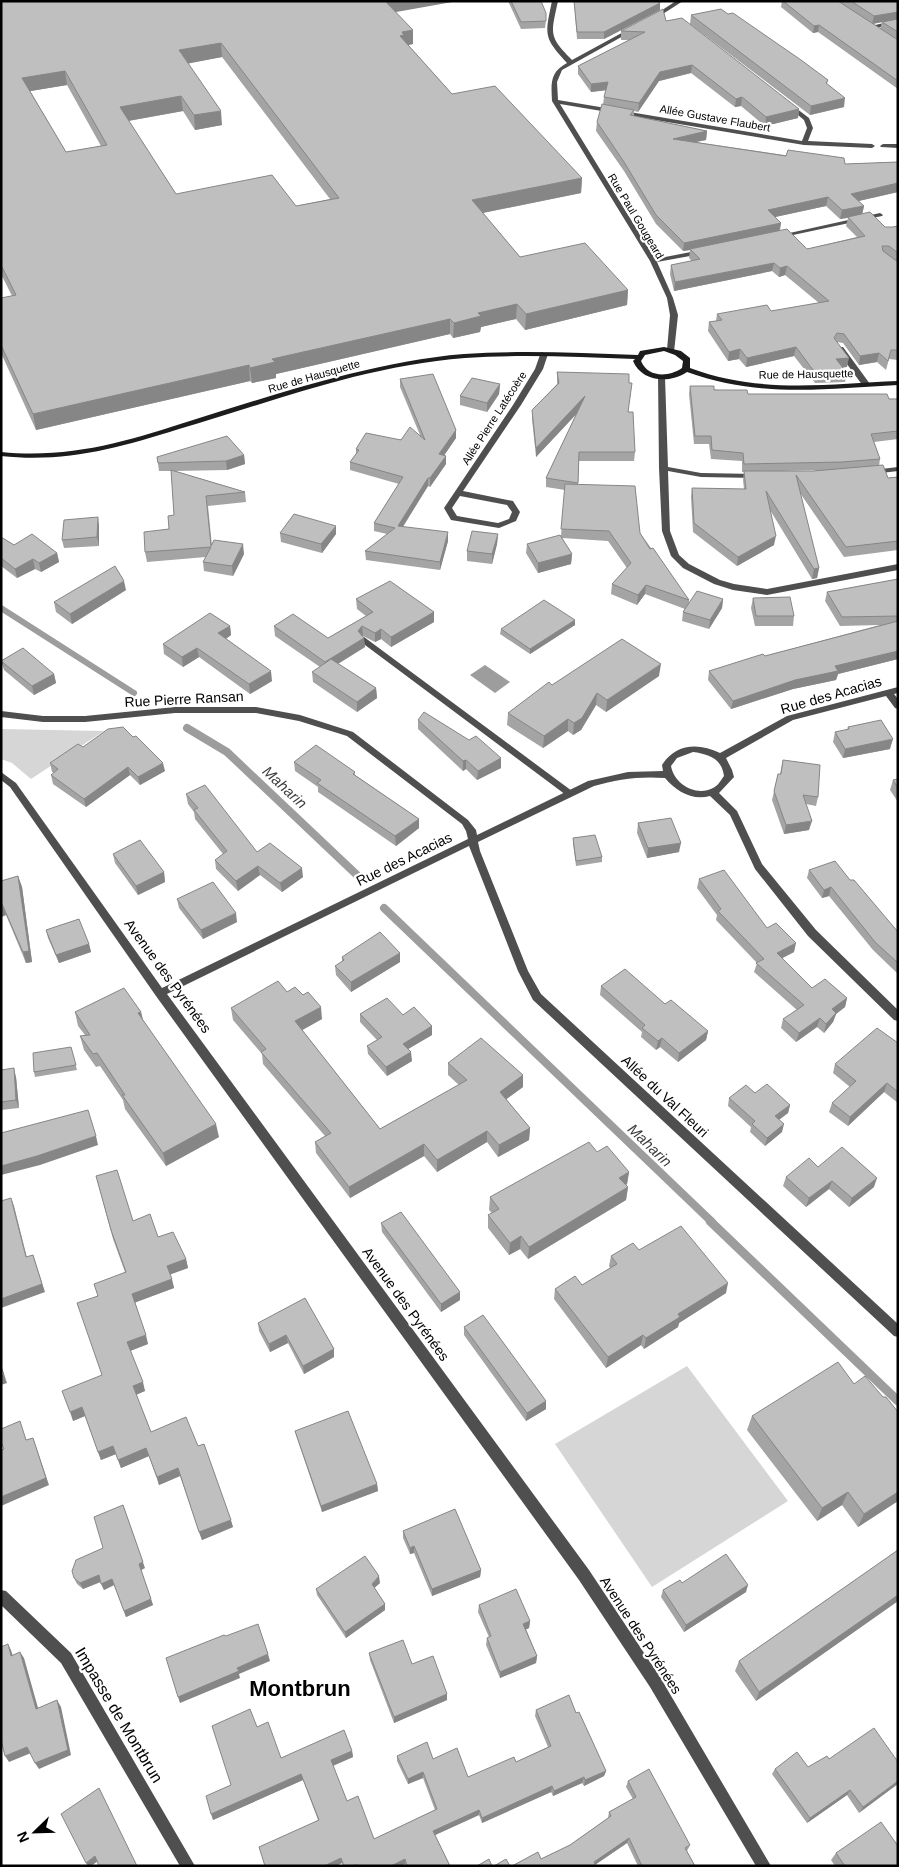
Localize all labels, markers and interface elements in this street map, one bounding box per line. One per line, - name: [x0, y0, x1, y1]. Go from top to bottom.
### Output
- street label: Allée Gustave Flaubert: [659, 102, 771, 134]
- street label: Rue Paul Gougeard: [606, 171, 666, 261]
- street label: Rue de Hausquette: [267, 357, 361, 395]
- street label: Rue de Hausquette: [759, 367, 853, 381]
- street label: Allée Pierre Latécoère: [459, 369, 529, 467]
- street label: Rue des Acacias: [779, 673, 883, 717]
- street label: Rue Pierre Ransan: [124, 688, 244, 710]
- water label: Maharin: [259, 762, 311, 812]
- street label: Rue des Acacias: [354, 829, 454, 889]
- street label: Avenue des Pyrénées: [121, 916, 215, 1036]
- street label: Allée du Val Fleuri: [618, 1052, 712, 1140]
- water label: Maharin: [625, 1120, 675, 1170]
- street label: Avenue des Pyrénées: [359, 1244, 453, 1364]
- street label: Avenue des Pyrénées: [597, 1573, 685, 1697]
- street label: Impasse de Montbrun: [72, 1644, 166, 1786]
- district label: Montbrun: [249, 1676, 351, 1701]
- north arrow: [10, 1807, 60, 1857]
- text: N: [14, 1829, 32, 1845]

